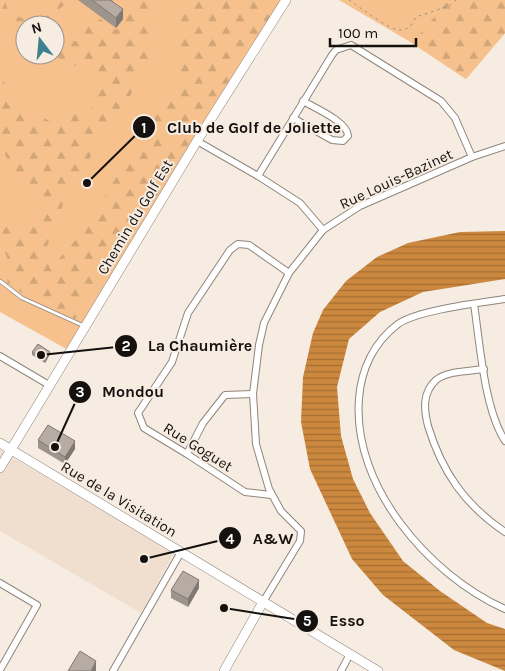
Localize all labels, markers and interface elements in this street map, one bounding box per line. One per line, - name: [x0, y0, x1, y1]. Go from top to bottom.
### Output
- north arrow: [15, 15, 65, 65]
- scale bar: [330, 15, 416, 47]
- text: N: [29, 18, 44, 38]
- text: 100 m: [338, 24, 378, 42]
- callout: Club de Golf de Joliette: [131, 112, 351, 143]
- text: Club de Golf de Joliette: [167, 118, 341, 137]
- text: 1: [141, 119, 147, 137]
- street label: Rue Louis-Bazinet: [336, 145, 456, 213]
- street label: Chemin du Golf Est: [93, 156, 177, 278]
- callout: La Chaumière: [113, 330, 263, 361]
- text: La Chaumière: [148, 336, 252, 355]
- text: 2: [121, 337, 131, 355]
- callout: Mondou: [67, 376, 174, 407]
- text: Mondou: [102, 382, 164, 401]
- text: 3: [75, 383, 85, 401]
- street label: Rue Goguet: [160, 419, 236, 476]
- street label: Rue de la Visitation: [58, 457, 180, 541]
- callout: A&W: [217, 523, 303, 554]
- text: A&W: [253, 529, 293, 548]
- text: 4: [226, 530, 235, 548]
- callout: Esso: [295, 605, 375, 636]
- text: Esso: [329, 611, 365, 630]
- text: 5: [303, 612, 312, 630]

